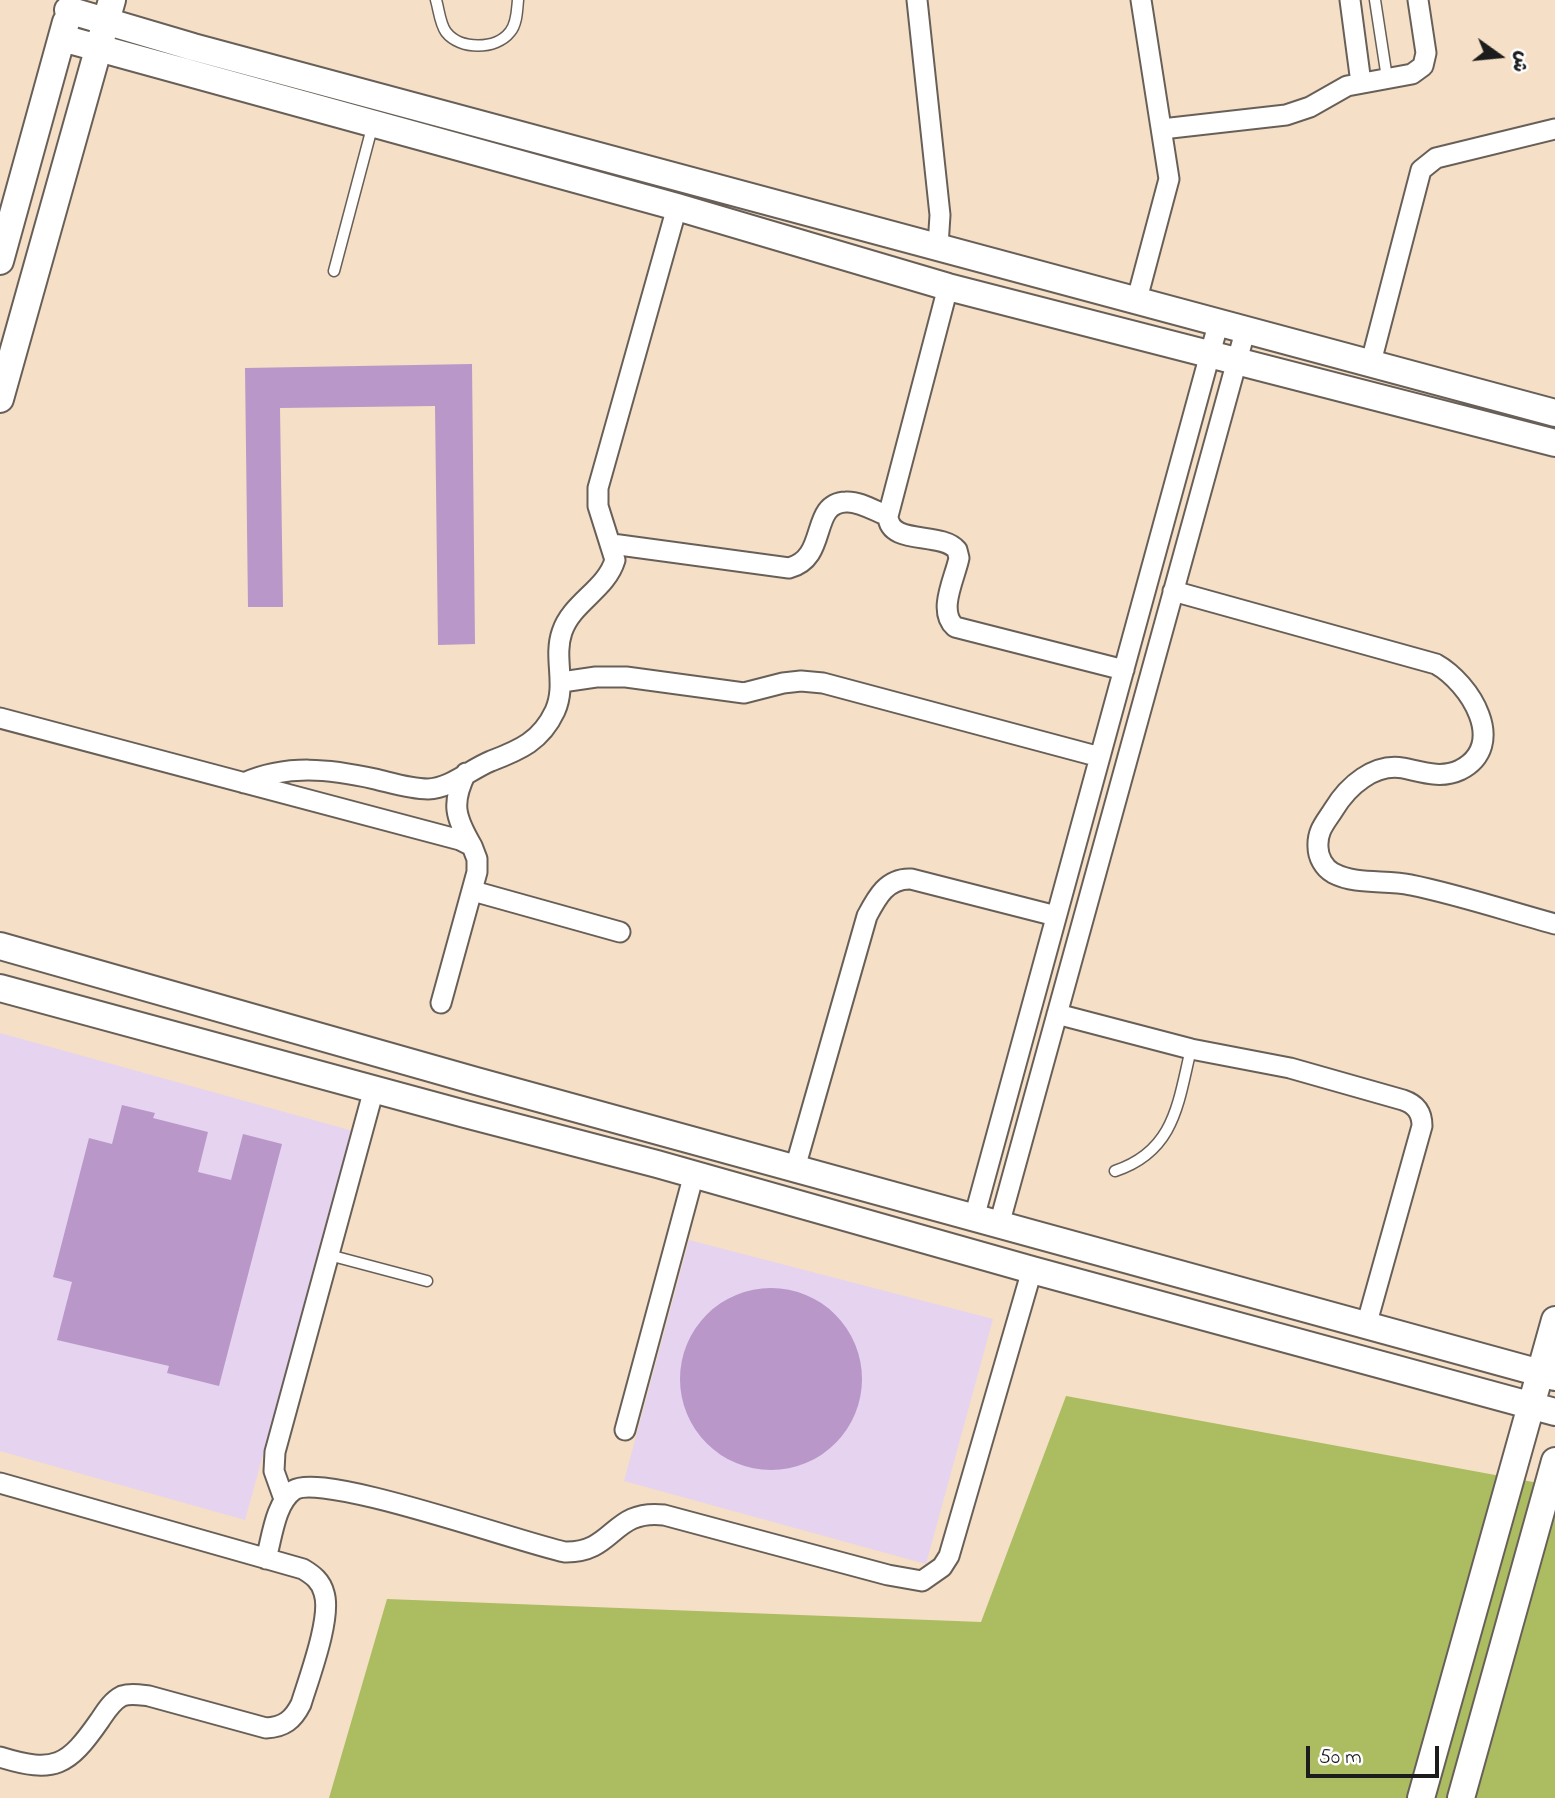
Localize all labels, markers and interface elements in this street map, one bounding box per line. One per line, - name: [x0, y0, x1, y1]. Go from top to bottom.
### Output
- north arrow: [1464, 21, 1534, 91]
- text: ش: [1504, 48, 1536, 75]
- scale bar: [1310, 1731, 1443, 1775]
- text: 50 m: [1319, 1743, 1362, 1773]

